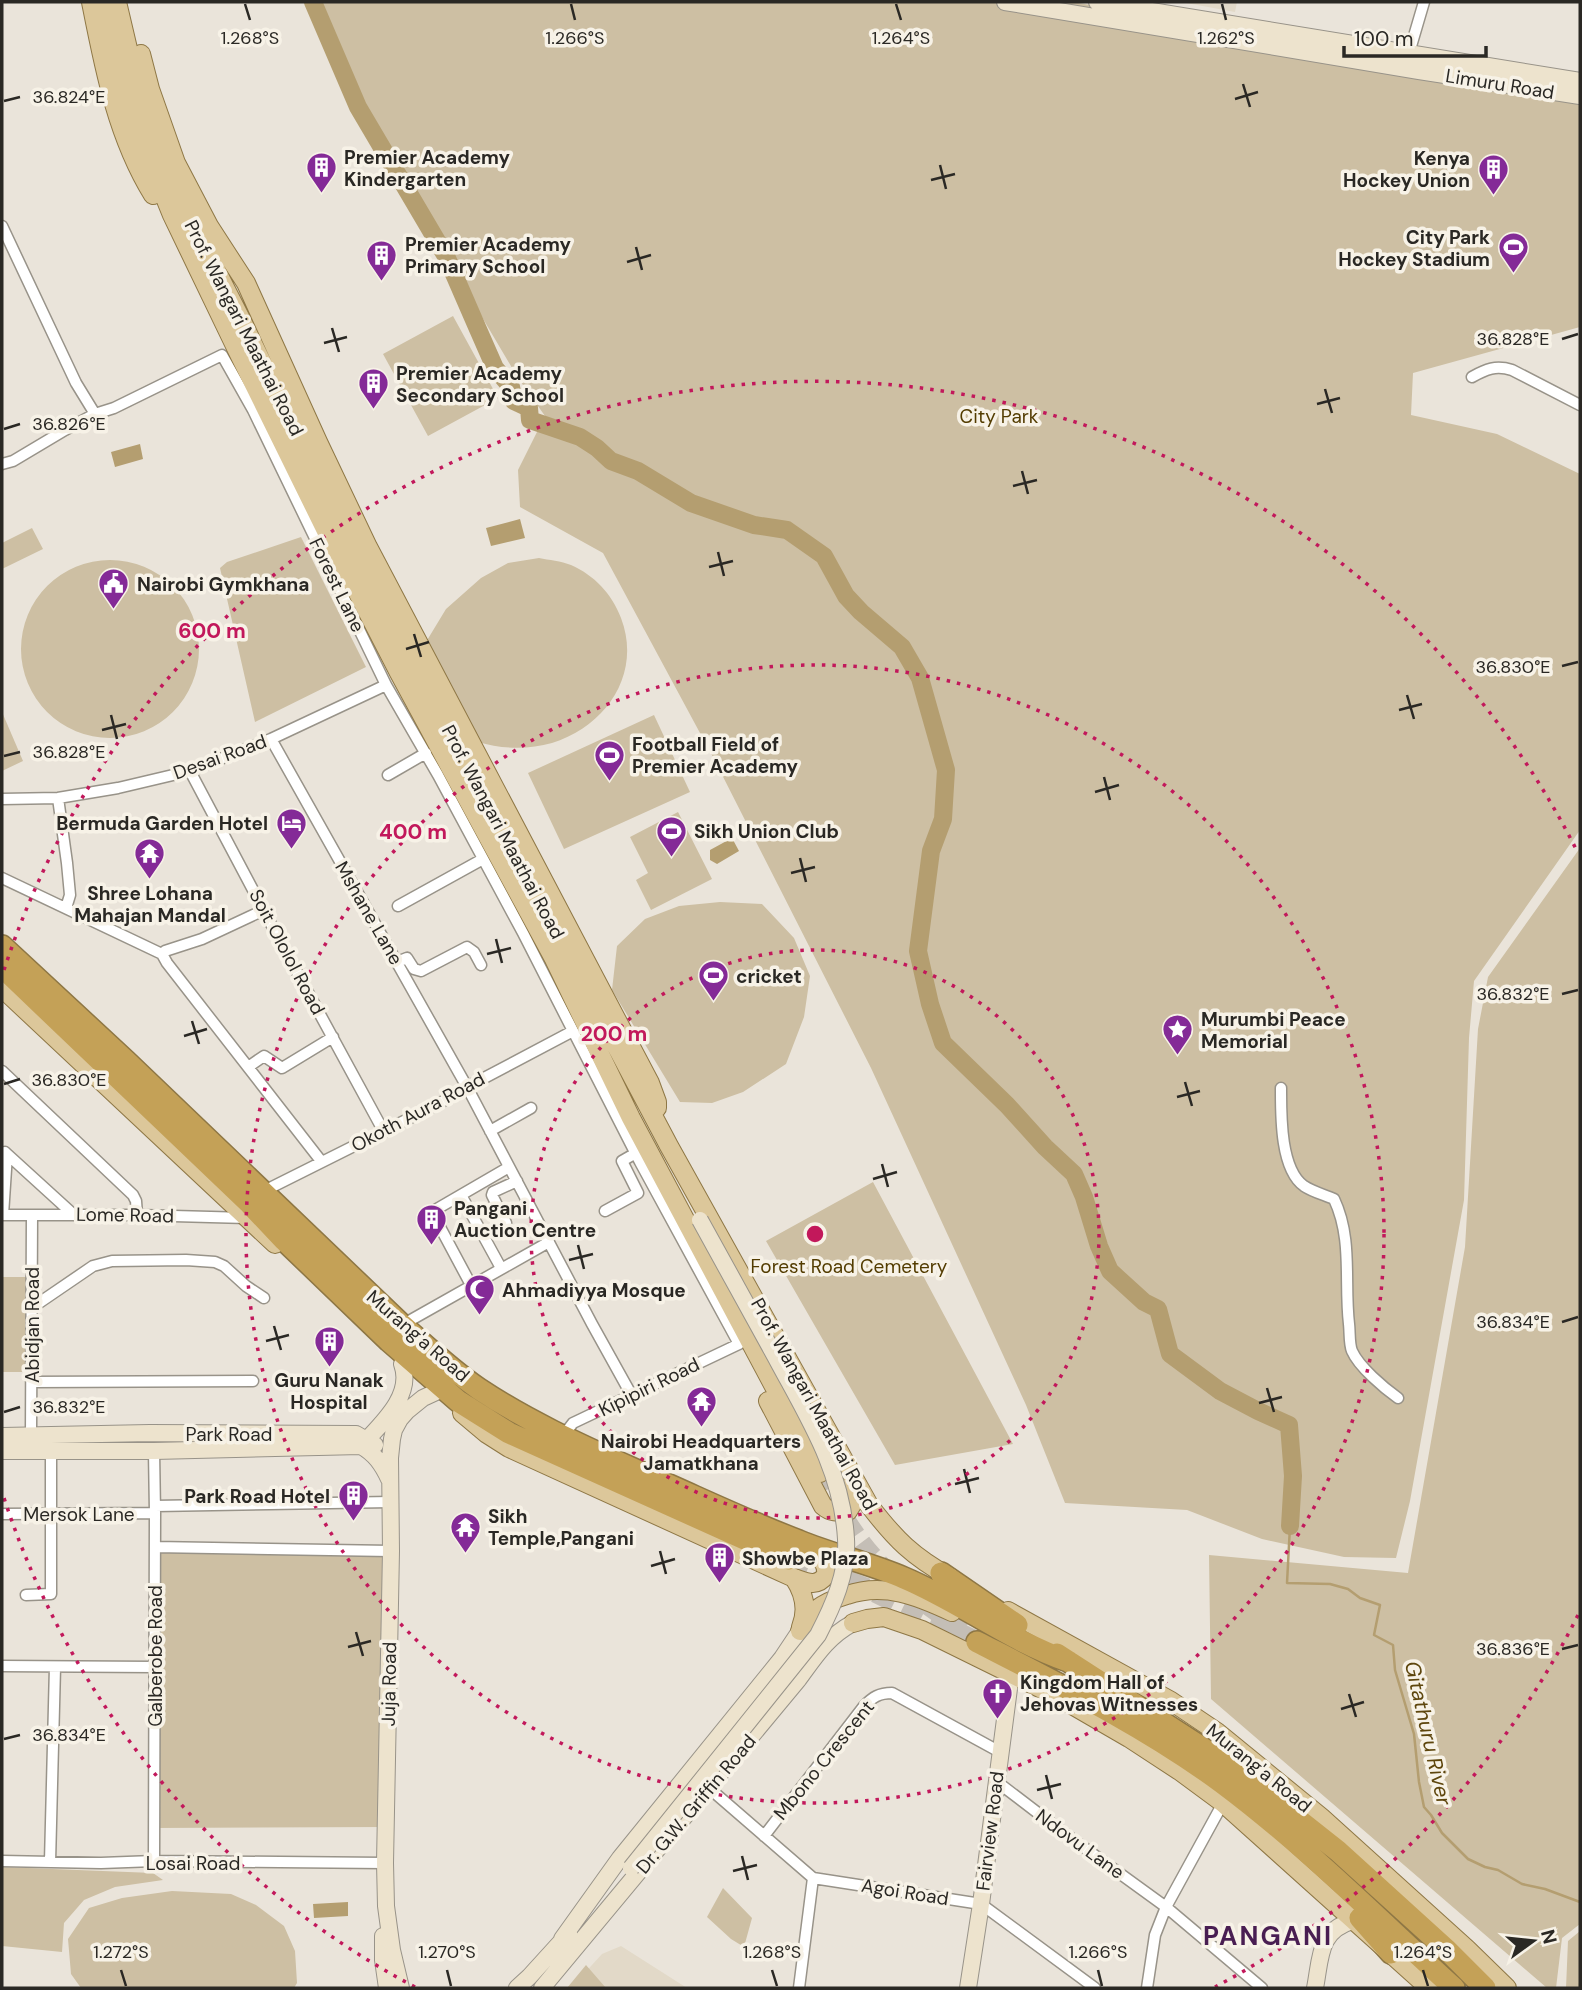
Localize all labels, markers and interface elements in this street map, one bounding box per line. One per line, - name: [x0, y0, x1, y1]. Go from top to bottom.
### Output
- scale bar: [1344, 14, 1486, 58]
- text: 100 m: [1354, 25, 1414, 53]
- text: 1.268°S: [221, 26, 279, 50]
- text: 1.266°S: [546, 26, 604, 50]
- text: 1.264°S: [872, 26, 930, 50]
- text: 1.262°S: [1197, 26, 1255, 50]
- street label: Limuru Road: [1444, 63, 1556, 105]
- text: 36.824°E: [33, 85, 105, 109]
- place label: Premier Academy Kindergarten: [344, 145, 511, 192]
- place label: Kenya Hockey Union: [1343, 146, 1470, 193]
- building icon: Premier Academy Kindergarten: [304, 151, 338, 195]
- building icon: Kenya Hockey Union: [1476, 152, 1510, 196]
- street label: Prof. Wangari Maathai Road: [179, 216, 309, 440]
- place label: City Park Hockey Stadium: [1338, 225, 1490, 272]
- sports icon: City Park Hockey Stadium: [1496, 231, 1530, 275]
- place label: Premier Academy Primary School: [405, 232, 572, 279]
- building icon: Premier Academy Primary School: [365, 238, 399, 282]
- text: 36.828°E: [1477, 327, 1549, 351]
- place label: Premier Academy Secondary School: [396, 361, 564, 408]
- building icon: Premier Academy Secondary School: [356, 367, 390, 411]
- park label: City Park: [960, 404, 1039, 429]
- text: 36.826°E: [32, 412, 106, 436]
- street label: Forest Lane: [303, 534, 371, 636]
- public building icon: Nairobi Gymkhana: [97, 567, 131, 611]
- place label: Nairobi Gymkhana: [137, 572, 309, 597]
- text: 600 m: [178, 617, 246, 645]
- text: 36.830°E: [1475, 655, 1551, 679]
- street label: Prof. Wangari Maathai Road: [436, 721, 570, 943]
- street label: Desai Road: [170, 729, 270, 785]
- place label: Football Field of Premier Academy: [632, 732, 799, 779]
- sports icon: Football Field of Premier Academy: [592, 738, 626, 782]
- text: 36.828°E: [33, 740, 105, 764]
- hotel icon: Bermuda Garden Hotel: [274, 806, 308, 850]
- place label: Bermuda Garden Hotel: [56, 811, 268, 836]
- sports icon: Sikh Union Club: [654, 814, 688, 858]
- text: 400 m: [379, 818, 447, 846]
- place label: Sikh Union Club: [694, 819, 839, 844]
- temple icon: Shree Lohana Mahajan Mandal: [133, 837, 167, 881]
- street label: Mshane Lane: [329, 857, 409, 969]
- place label: Shree Lohana Mahajan Mandal: [74, 881, 226, 928]
- street label: Soit Ololol Road: [243, 885, 331, 1019]
- sports icon: cricket: [696, 959, 730, 1003]
- place label: cricket: [736, 964, 802, 989]
- text: 36.832°E: [1476, 982, 1550, 1006]
- place label: Murumbi Peace Memorial: [1201, 1007, 1346, 1054]
- place icon: Murumbi Peace Memorial: [1161, 1013, 1195, 1057]
- text: 200 m: [581, 1020, 647, 1048]
- street label: Okoth Aura Road: [347, 1066, 489, 1158]
- text: 36.830°E: [31, 1068, 107, 1092]
- place label: Pangani Auction Centre: [454, 1196, 596, 1243]
- street label: Lome Road: [76, 1202, 174, 1228]
- building icon: Pangani Auction Centre: [414, 1202, 448, 1246]
- centre of rings: [803, 1222, 827, 1246]
- park label: Forest Road Cemetery: [751, 1254, 948, 1279]
- street label: Abidjan Road: [20, 1267, 45, 1383]
- mosque icon: Ahmadiyya Mosque: [462, 1273, 496, 1317]
- place label: Ahmadiyya Mosque: [502, 1278, 686, 1303]
- street label: Murang'a Road: [361, 1284, 475, 1388]
- street label: Prof. Wangari Maathai Road: [745, 1293, 883, 1515]
- text: 36.834°E: [1476, 1310, 1550, 1334]
- building icon: Guru Nanak Hospital: [312, 1324, 346, 1368]
- street label: Kipipiri Road: [594, 1352, 704, 1422]
- place label: Guru Nanak Hospital: [274, 1368, 384, 1415]
- temple icon: Nairobi Headquarters Jamatkhana: [684, 1385, 718, 1429]
- text: 36.832°E: [32, 1395, 106, 1419]
- street label: Park Road: [186, 1422, 272, 1447]
- place label: Nairobi Headquarters Jamatkhana: [601, 1429, 801, 1476]
- building icon: Park Road Hotel: [336, 1479, 370, 1523]
- place label: Park Road Hotel: [184, 1484, 330, 1509]
- street label: Mersok Lane: [23, 1502, 135, 1527]
- place label: Sikh Temple,Pangani: [488, 1504, 634, 1551]
- temple icon: Sikh Temple,Pangani: [448, 1510, 482, 1554]
- building icon: Showbe Plaza: [702, 1541, 736, 1585]
- place label: Showbe Plaza: [742, 1546, 869, 1571]
- street label: Galberobe Road: [143, 1585, 168, 1727]
- text: 36.836°E: [1476, 1637, 1550, 1661]
- street label: Juja Road: [376, 1641, 402, 1727]
- water label: Gitathuru River: [1398, 1658, 1458, 1809]
- place label: Kingdom Hall of Jehovas Witnesses: [1020, 1670, 1198, 1717]
- church icon: Kingdom Hall of Jehovas Witnesses: [980, 1676, 1014, 1720]
- street label: Mbono Crescent: [768, 1695, 880, 1825]
- street label: Murang'a Road: [1201, 1718, 1317, 1818]
- text: 36.834°E: [32, 1723, 106, 1747]
- street label: Dr. G.W. Griffin Road: [630, 1729, 762, 1879]
- street label: Fairview Road: [970, 1770, 1010, 1892]
- street label: Ndovu Lane: [1031, 1803, 1129, 1885]
- street label: Losai Road: [146, 1851, 240, 1876]
- street label: Agoi Road: [860, 1873, 950, 1911]
- north arrow: [1498, 1906, 1568, 1976]
- district label: PANGANI: [1203, 1919, 1333, 1953]
- text: N: [1535, 1927, 1563, 1947]
- text: 1.272°S: [93, 1940, 149, 1964]
- text: 1.270°S: [418, 1940, 476, 1964]
- text: 1.268°S: [743, 1940, 801, 1964]
- text: 1.266°S: [1069, 1940, 1127, 1964]
- text: 1.264°S: [1394, 1940, 1452, 1964]

